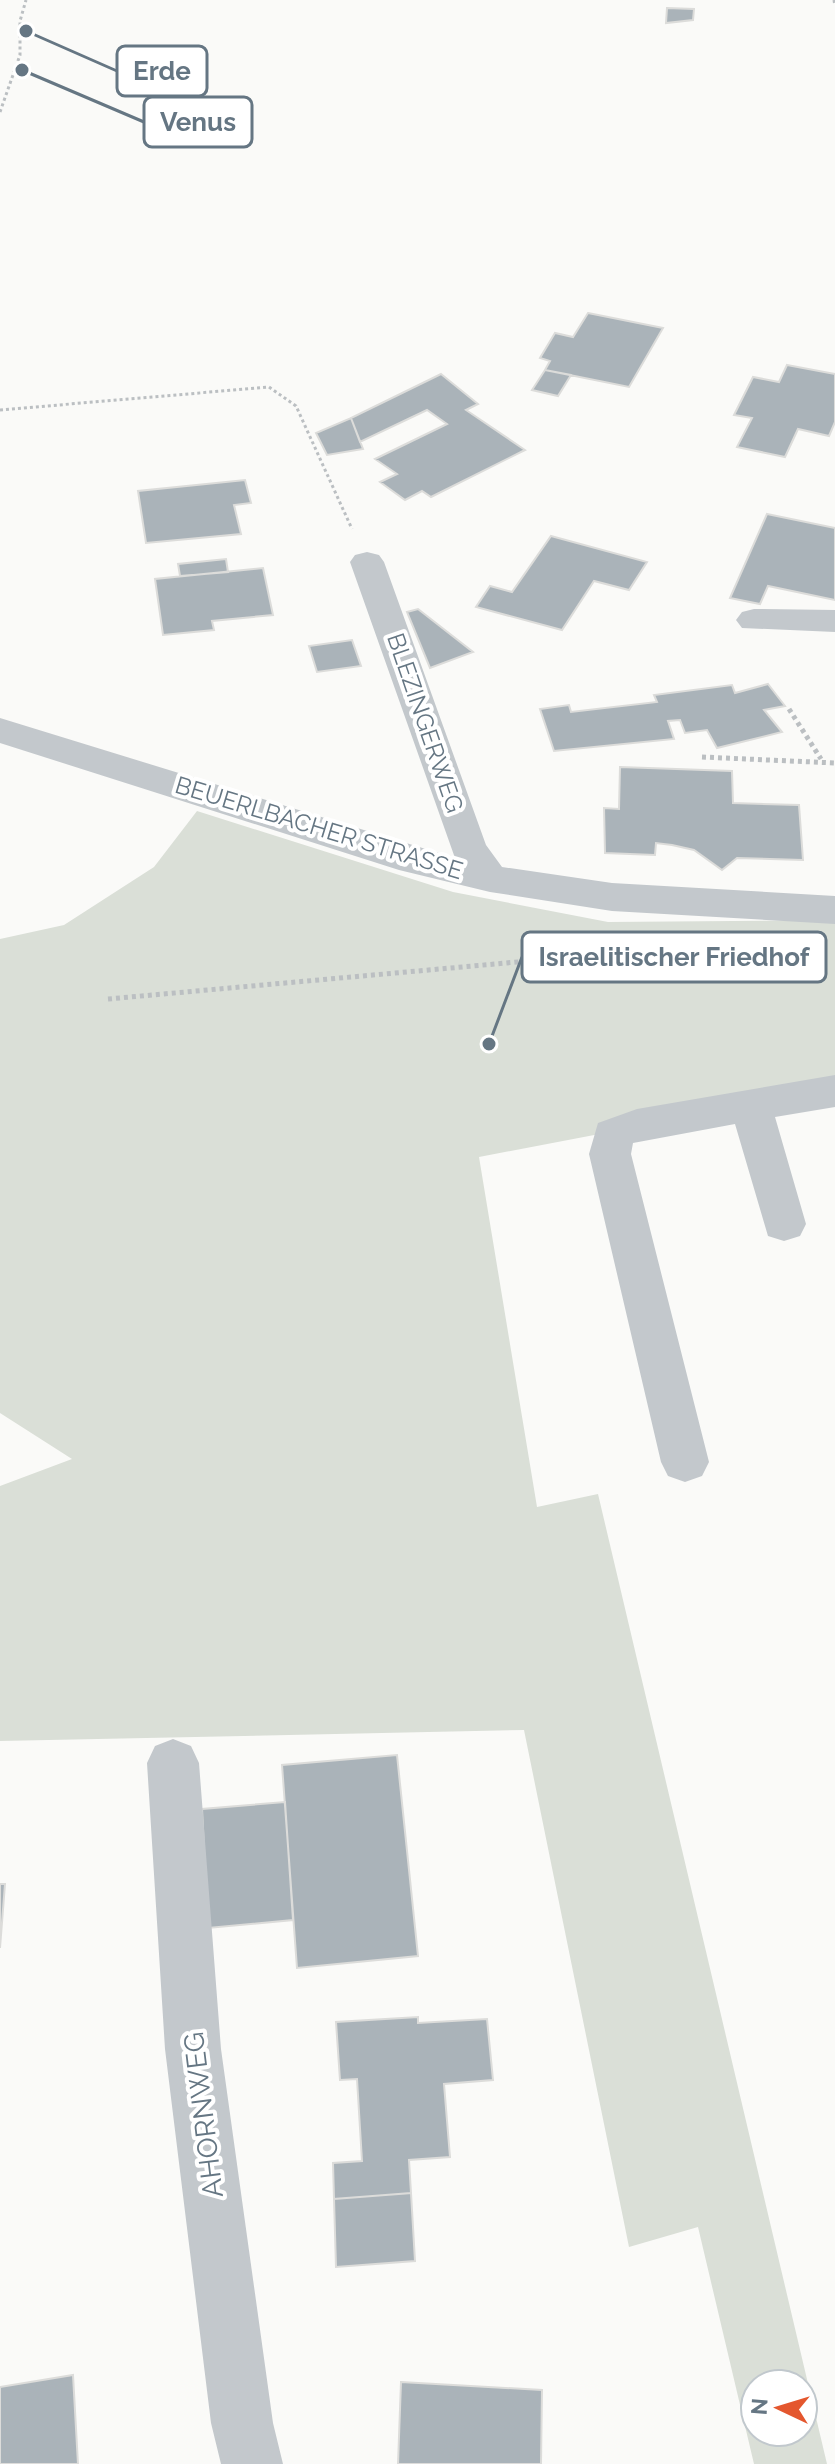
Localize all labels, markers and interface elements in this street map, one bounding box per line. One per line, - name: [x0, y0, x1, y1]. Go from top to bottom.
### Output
- callout: Erde: [117, 46, 207, 96]
- text: Erde: [133, 56, 191, 86]
- callout: Venus: [144, 97, 252, 147]
- text: Venus: [160, 107, 236, 137]
- street label: BLEZINGERWEG: [381, 629, 470, 816]
- street label: BEUERLBACHER STRASSE: [172, 770, 467, 885]
- callout: Israelitischer Friedhof: [522, 932, 826, 982]
- text: Israelitischer Friedhof: [539, 942, 811, 972]
- street label: AHORNWEG: [177, 2030, 230, 2200]
- north arrow: [739, 2368, 819, 2448]
- text: N: [745, 2397, 773, 2416]

